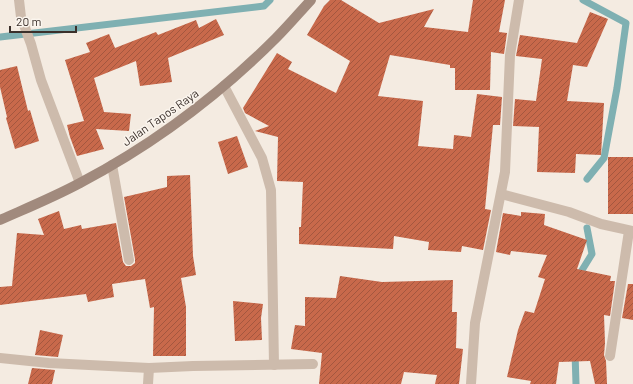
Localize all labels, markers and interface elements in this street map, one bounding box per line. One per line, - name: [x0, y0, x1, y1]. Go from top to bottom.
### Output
- scale bar: [10, 8, 76, 34]
- text: 20 m: [16, 14, 42, 28]
- street label: Jalan Tapos Raya: [119, 86, 201, 148]

